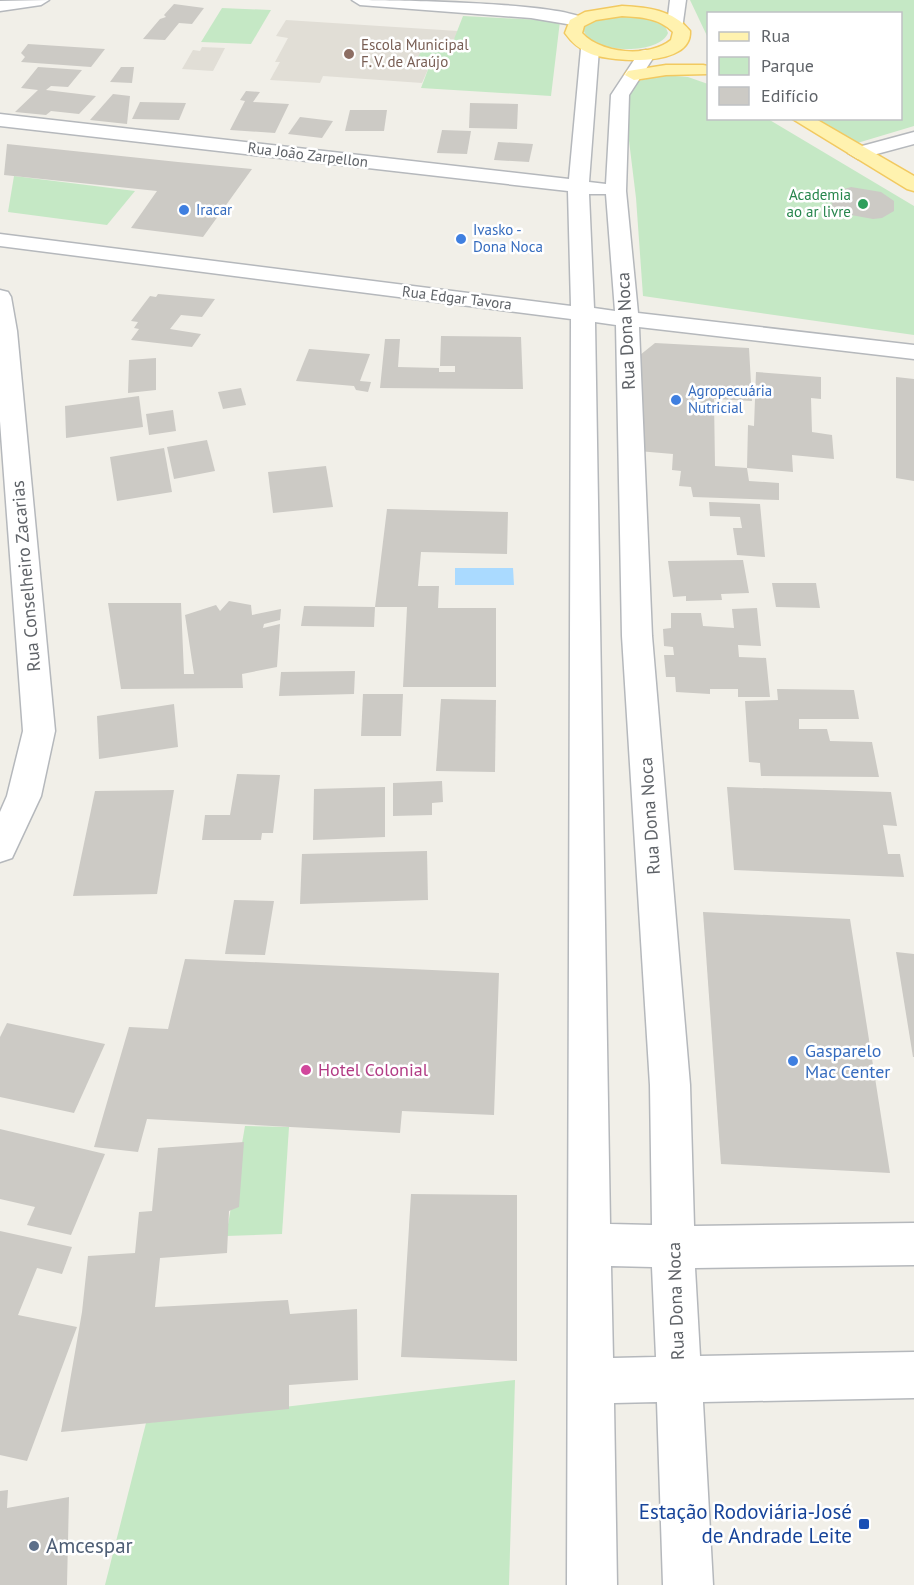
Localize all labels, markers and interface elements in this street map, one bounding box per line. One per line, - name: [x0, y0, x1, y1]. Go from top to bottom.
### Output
- legend: [707, 12, 902, 120]
- text: Rua: [761, 24, 790, 47]
- place label: Escola Municipal F. V. de Araújo: [361, 35, 469, 71]
- marker: Escola Municipal F. V. de Araújo: [342, 47, 356, 61]
- text: Parque: [761, 54, 814, 77]
- text: Edifício: [761, 84, 818, 107]
- street label: Rua João Zarpellon: [247, 138, 369, 171]
- place label: Academia ao ar livre: [787, 185, 851, 221]
- marker: Academia ao ar livre: [856, 197, 870, 211]
- place label: Iracar: [196, 200, 232, 219]
- marker: Iracar: [177, 203, 191, 217]
- place label: Ivasko - Dona Noca: [473, 220, 543, 256]
- marker: Ivasko - Dona Noca: [454, 232, 468, 246]
- street label: Rua Dona Noca: [611, 272, 640, 390]
- street label: Rua Edgar Tavora: [401, 281, 513, 314]
- place label: Agropecuária Nutricial: [688, 381, 772, 417]
- marker: Agropecuária Nutricial: [669, 393, 683, 407]
- street label: Rua Conselheiro Zacarias: [6, 479, 45, 673]
- street label: Rua Dona Noca: [634, 756, 665, 876]
- place label: Gasparelo Mac Center: [805, 1039, 890, 1083]
- marker: Gasparelo Mac Center: [786, 1054, 800, 1068]
- place label: Hotel Colonial: [318, 1058, 429, 1081]
- marker: Hotel Colonial: [299, 1063, 313, 1077]
- street label: Rua Dona Noca: [662, 1242, 689, 1360]
- place label: Estação Rodoviária-José de Andrade Leite: [639, 1498, 852, 1549]
- marker: Estação Rodoviária-José de Andrade Leite: [857, 1517, 871, 1531]
- place label: Amcespar: [46, 1532, 133, 1559]
- marker: Amcespar: [27, 1539, 41, 1553]

